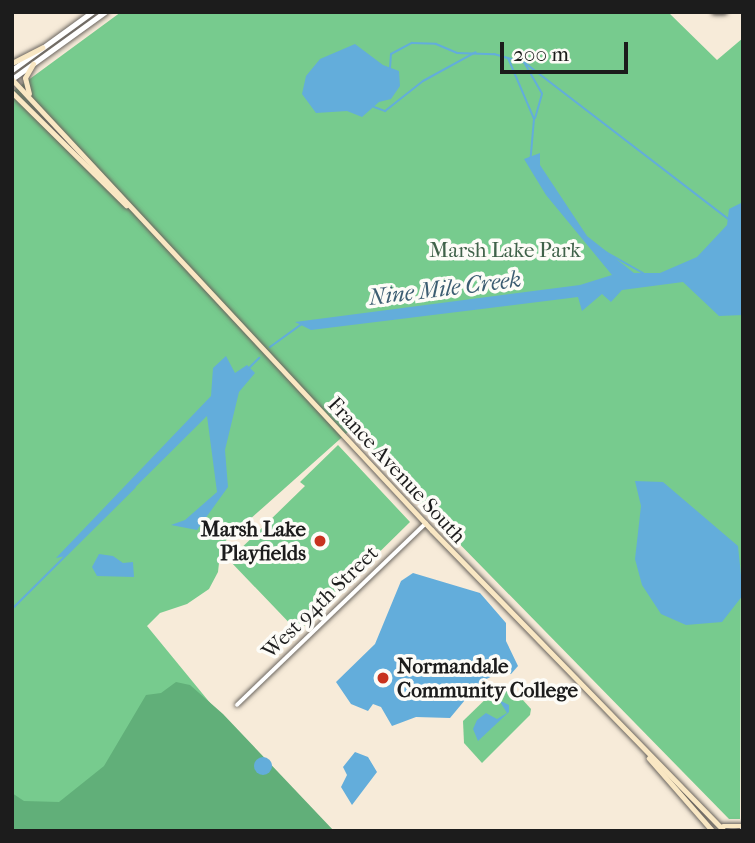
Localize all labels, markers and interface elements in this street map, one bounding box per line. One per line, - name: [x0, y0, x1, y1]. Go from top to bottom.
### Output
- scale bar: [503, 28, 631, 72]
- text: 200 m: [513, 42, 569, 66]
- park label: Marsh Lake Park: [429, 237, 581, 263]
- water label: Nine Mile Creek: [367, 266, 523, 312]
- street label: France Avenue South: [323, 392, 471, 548]
- place label: Marsh Lake Playfields: [201, 516, 306, 566]
- marker: Marsh Lake Playfields: [312, 533, 328, 549]
- street label: West 94th Street: [257, 540, 383, 664]
- place label: Normandale Community College: [397, 653, 578, 703]
- marker: Normandale Community College: [375, 670, 391, 686]

